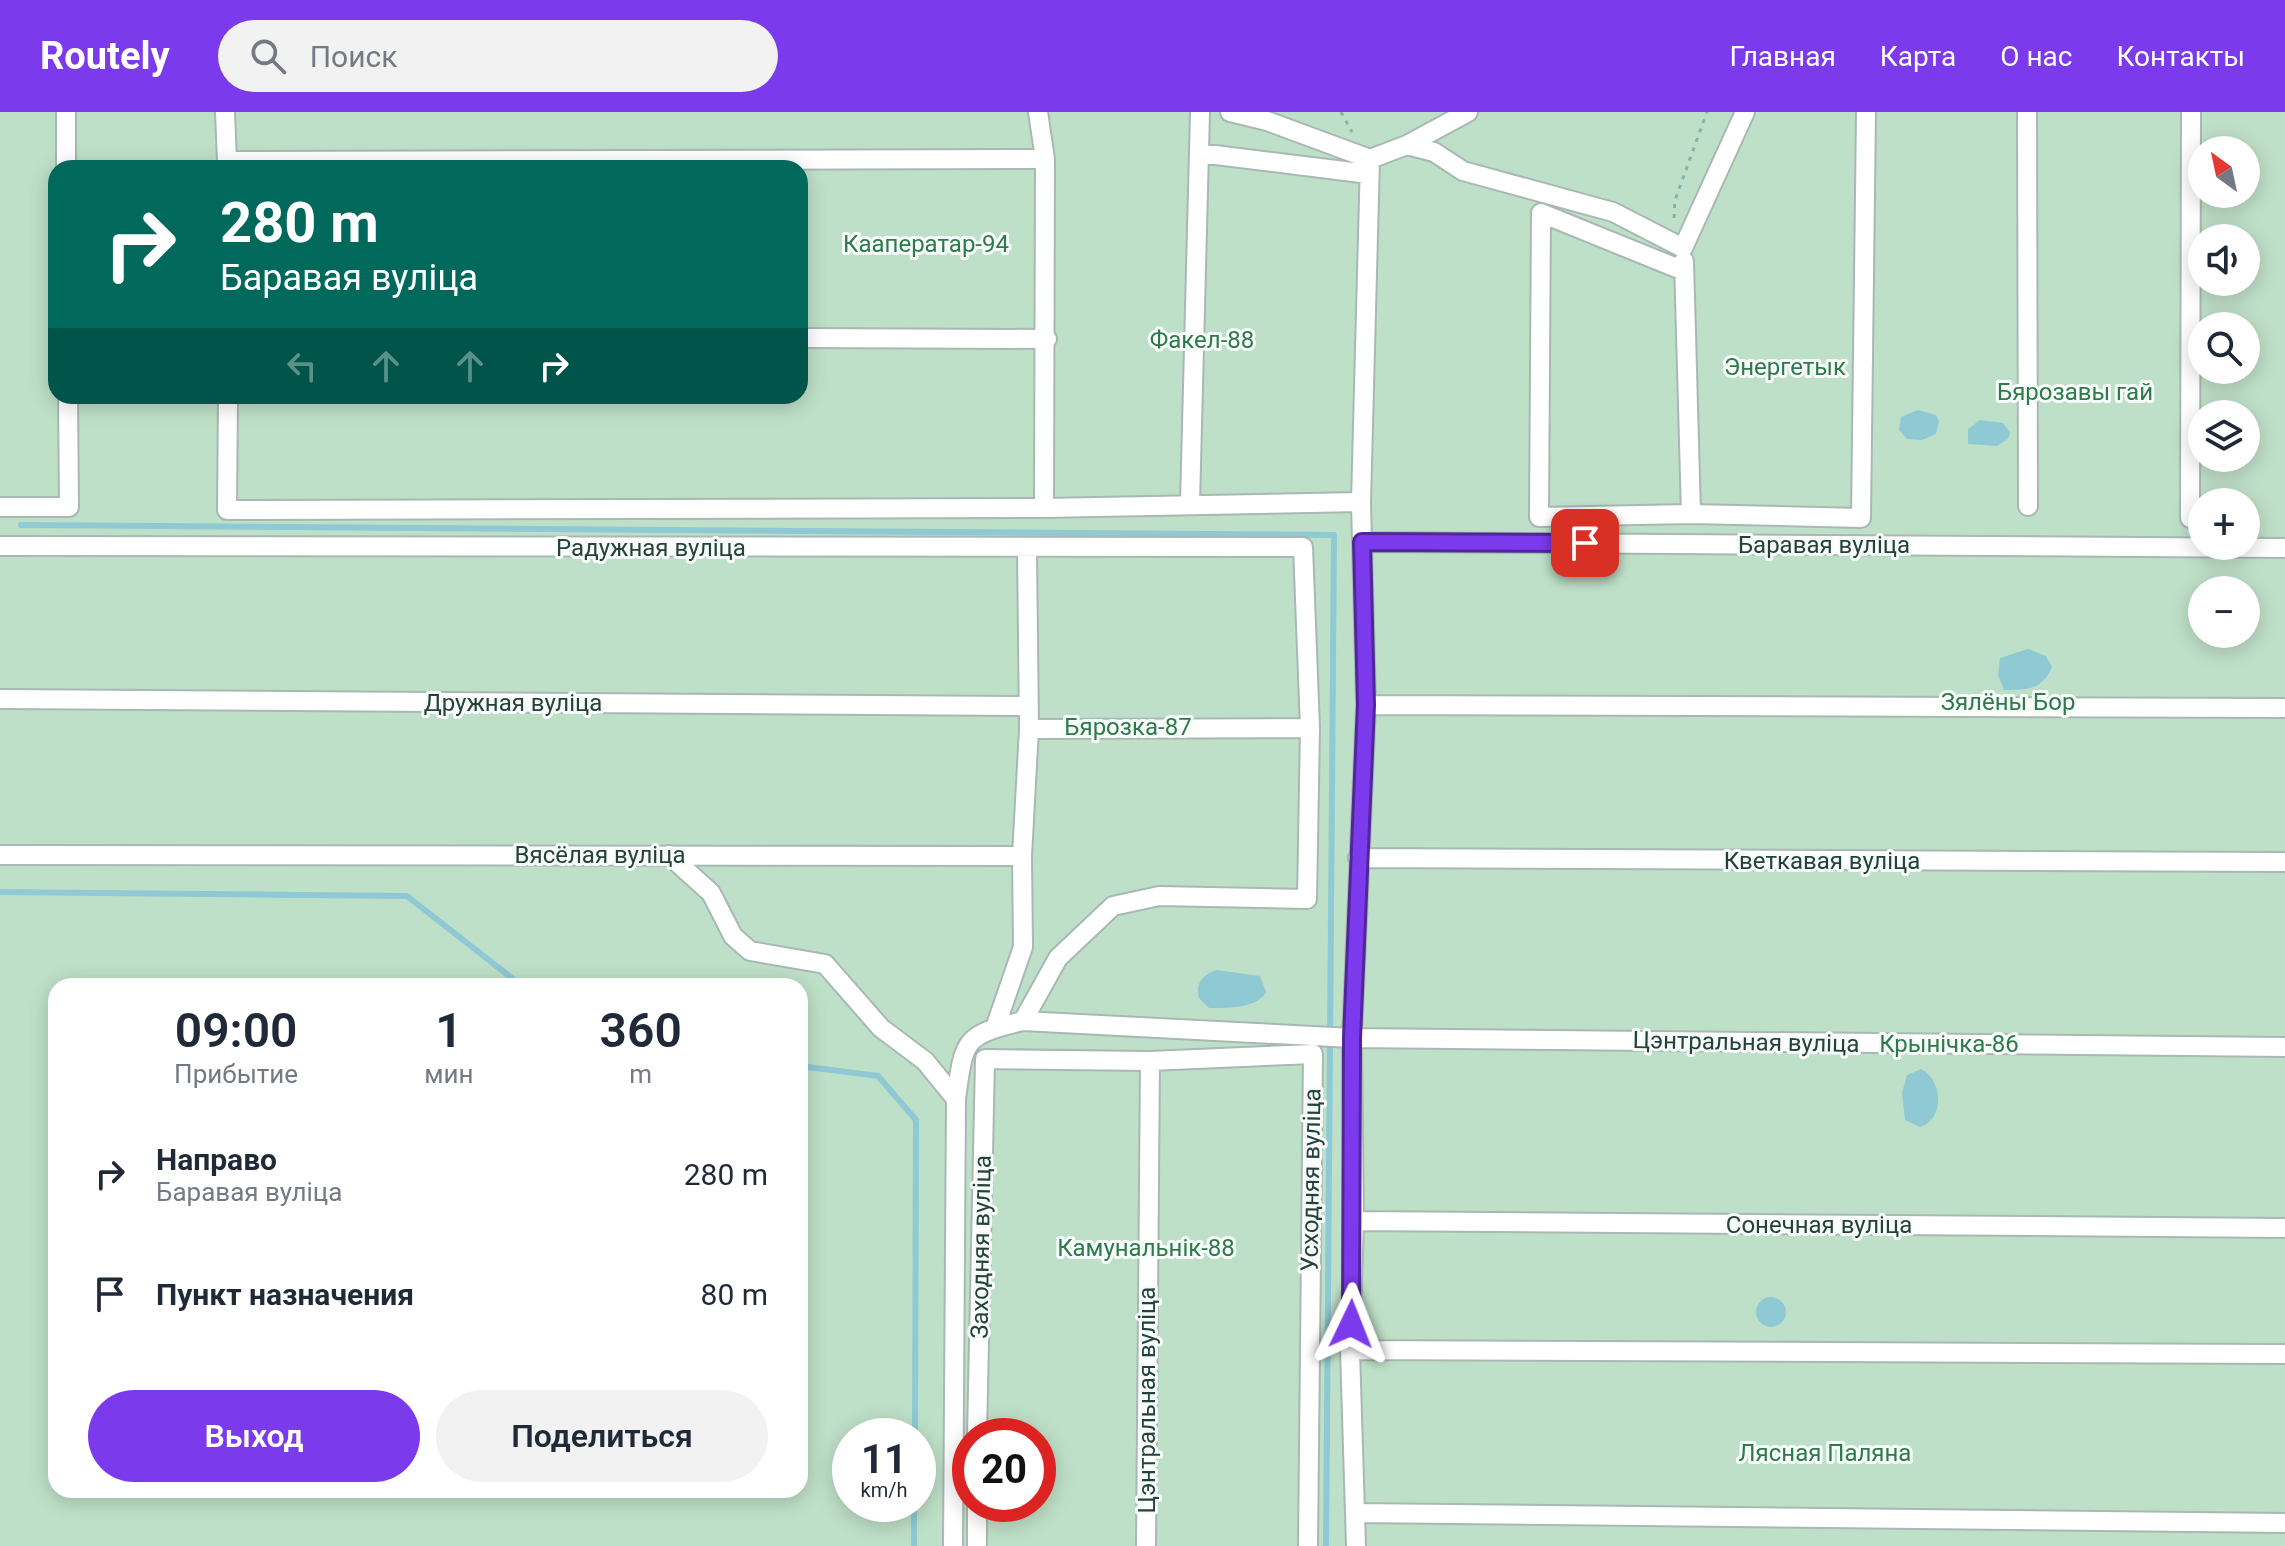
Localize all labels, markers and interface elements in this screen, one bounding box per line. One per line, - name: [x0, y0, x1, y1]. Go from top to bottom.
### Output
- search box: [218, 20, 778, 92]
- text: Routely: [40, 34, 170, 78]
- icon: search: [246, 34, 290, 78]
- text: Поиск: [310, 39, 397, 74]
- text: Главная: [1729, 40, 1836, 73]
- text: Карта: [1880, 40, 1956, 73]
- text: О нас: [2000, 40, 2072, 73]
- text: Контакты: [2116, 40, 2245, 73]
- north arrow: [2188, 136, 2260, 208]
- map controls: [2188, 136, 2260, 648]
- text: 280 m: [220, 190, 379, 256]
- icon: right: [88, 192, 192, 296]
- button: sound: [2188, 224, 2260, 296]
- park label: Кааператар-94: [843, 230, 1009, 258]
- text: Баравая вуліца: [220, 257, 478, 299]
- button: search: [2188, 312, 2260, 384]
- park label: Факел-88: [1150, 326, 1254, 354]
- icon: left: [280, 344, 324, 388]
- icon: ahead: [364, 344, 408, 388]
- icon: ahead: [448, 344, 492, 388]
- icon: right: [532, 344, 576, 388]
- park label: Энергетык: [1724, 353, 1846, 381]
- park label: Бярозавы гай: [1997, 378, 2153, 406]
- button: layers: [2188, 400, 2260, 472]
- button: +: [2188, 488, 2260, 560]
- pin: [1551, 509, 1619, 577]
- icon: arrive: [1563, 521, 1607, 565]
- street label: Баравая вуліца: [1738, 531, 1910, 559]
- street label: Радужная вуліца: [556, 534, 746, 562]
- button: −: [2188, 576, 2260, 648]
- park label: Зялёны Бор: [1941, 688, 2075, 716]
- street label: Дружная вуліца: [424, 689, 602, 717]
- park label: Бярозка-87: [1064, 713, 1192, 741]
- street label: Вясёлая вуліца: [515, 841, 685, 869]
- street label: Кветкавая вуліца: [1724, 847, 1920, 875]
- text: 09:00: [175, 1002, 297, 1059]
- text: 1: [435, 1002, 463, 1059]
- text: 360: [600, 1002, 682, 1059]
- street label: Цэнтральная вуліца: [1632, 1026, 1860, 1058]
- park label: Крынічка-86: [1879, 1030, 2019, 1058]
- text: Прибытие: [174, 1059, 298, 1089]
- text: мин: [424, 1059, 474, 1089]
- text: m: [629, 1059, 652, 1089]
- street label: Усходняя вуліца: [1295, 1088, 1327, 1272]
- text: Направо: [156, 1142, 277, 1177]
- icon: right: [88, 1152, 132, 1196]
- street label: Заходняя вуліца: [965, 1155, 997, 1339]
- text: 280 m: [684, 1157, 768, 1192]
- text: Баравая вуліца: [156, 1177, 342, 1207]
- street label: Сонечная вуліца: [1726, 1211, 1912, 1239]
- park label: Камунальнік-88: [1057, 1234, 1235, 1262]
- icon: arrive: [88, 1272, 132, 1316]
- text: Пункт назначения: [156, 1277, 414, 1312]
- text: 80 m: [701, 1277, 768, 1312]
- position arrow: [1309, 1282, 1393, 1366]
- street label: Цэнтральная вуліца: [1133, 1287, 1161, 1513]
- button: Выход: [88, 1390, 420, 1482]
- button: Поделиться: [436, 1390, 768, 1482]
- speed limit sign: 20: [952, 1418, 1056, 1522]
- text: 11: [861, 1436, 907, 1483]
- park label: Лясная Паляна: [1739, 1439, 1911, 1467]
- text: km/h: [861, 1478, 907, 1502]

